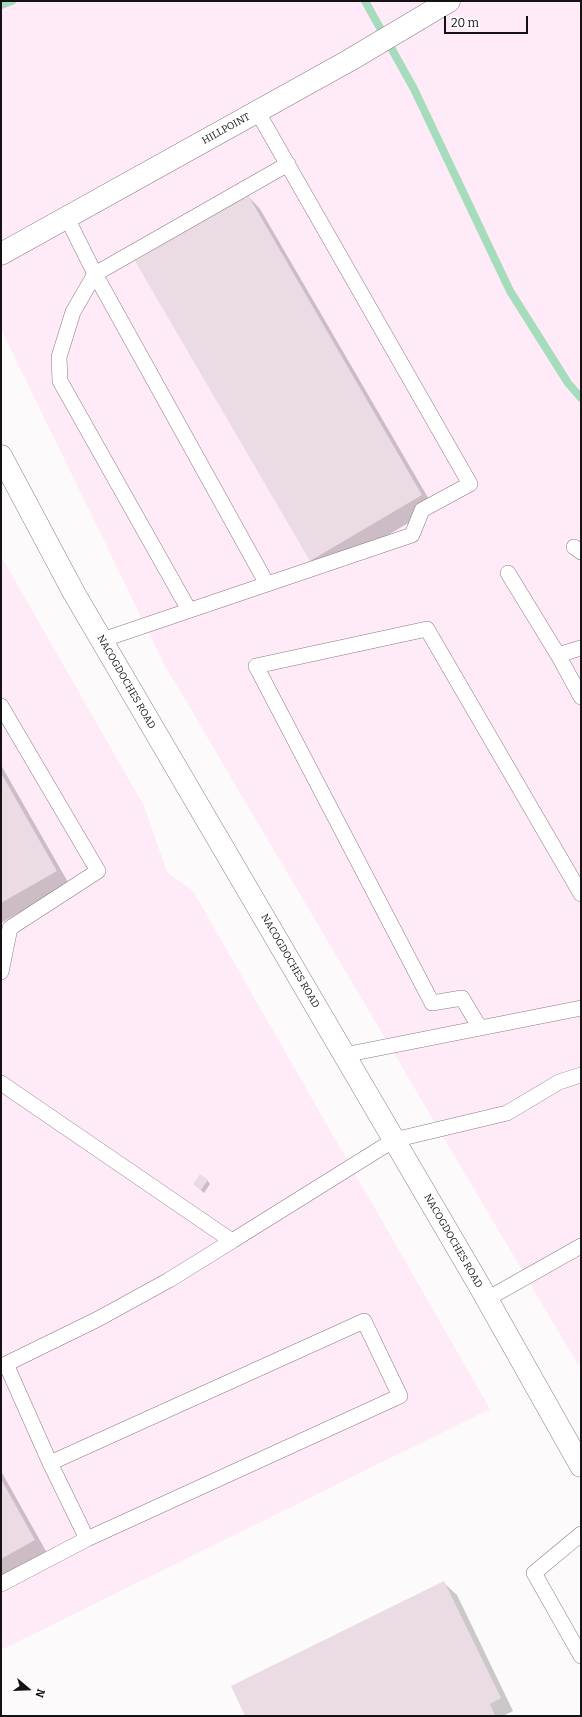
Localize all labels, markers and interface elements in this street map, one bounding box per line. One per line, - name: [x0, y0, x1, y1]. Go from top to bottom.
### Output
- scale bar: [446, 8, 530, 34]
- text: 20 m: [451, 16, 479, 30]
- street label: HILLPOINT: [200, 111, 252, 147]
- street label: NACOGDOCHES ROAD: [94, 633, 158, 731]
- street label: NACOGDOCHES ROAD: [258, 912, 322, 1010]
- street label: NACOGDOCHES ROAD: [421, 1192, 485, 1290]
- north arrow: [8, 1669, 48, 1709]
- text: N: [32, 1687, 47, 1699]

